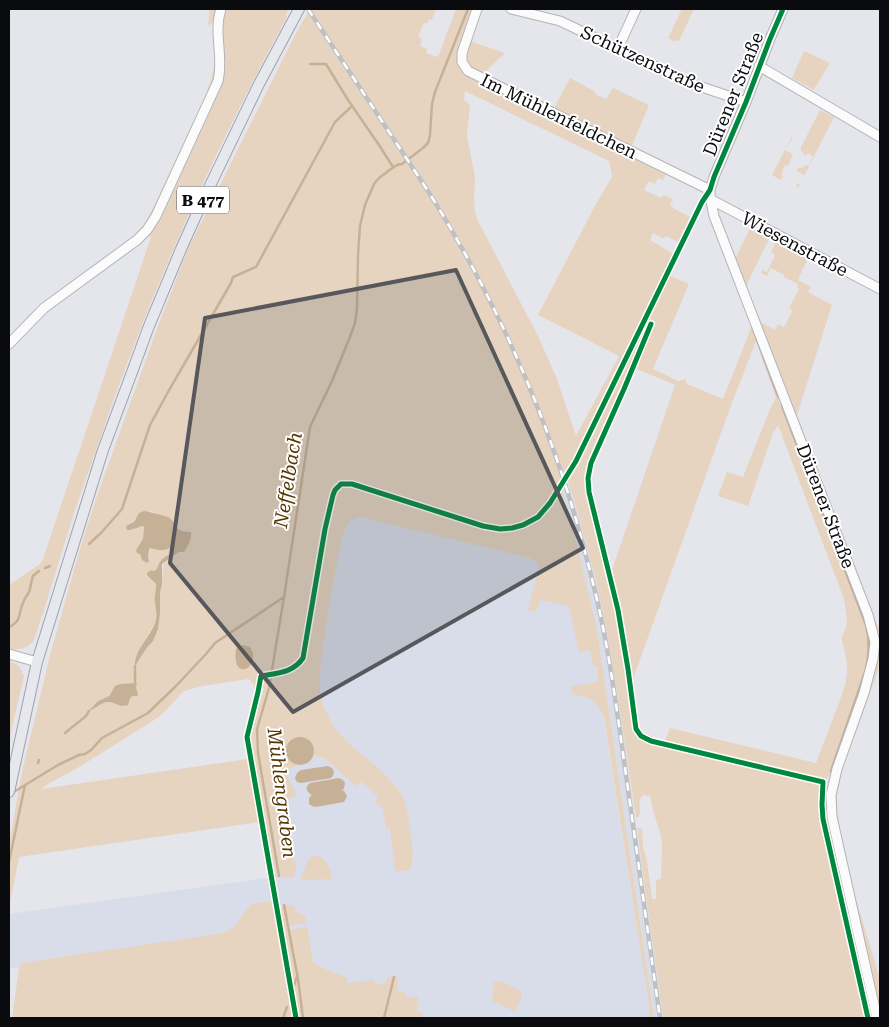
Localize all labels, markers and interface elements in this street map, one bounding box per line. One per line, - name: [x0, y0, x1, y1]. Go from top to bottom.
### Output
- street label: Schützenstraße: [578, 21, 708, 97]
- street label: Dürener Straße: [699, 29, 767, 159]
- street label: Im Mühlenfeldchen: [477, 69, 641, 163]
- road number: B 477: [177, 186, 229, 214]
- street label: Wiesenstraße: [738, 207, 852, 281]
- water label: Neffelbach: [269, 431, 307, 530]
- street label: Dürener Straße: [793, 441, 859, 571]
- water label: Mühlengraben: [262, 726, 301, 860]

